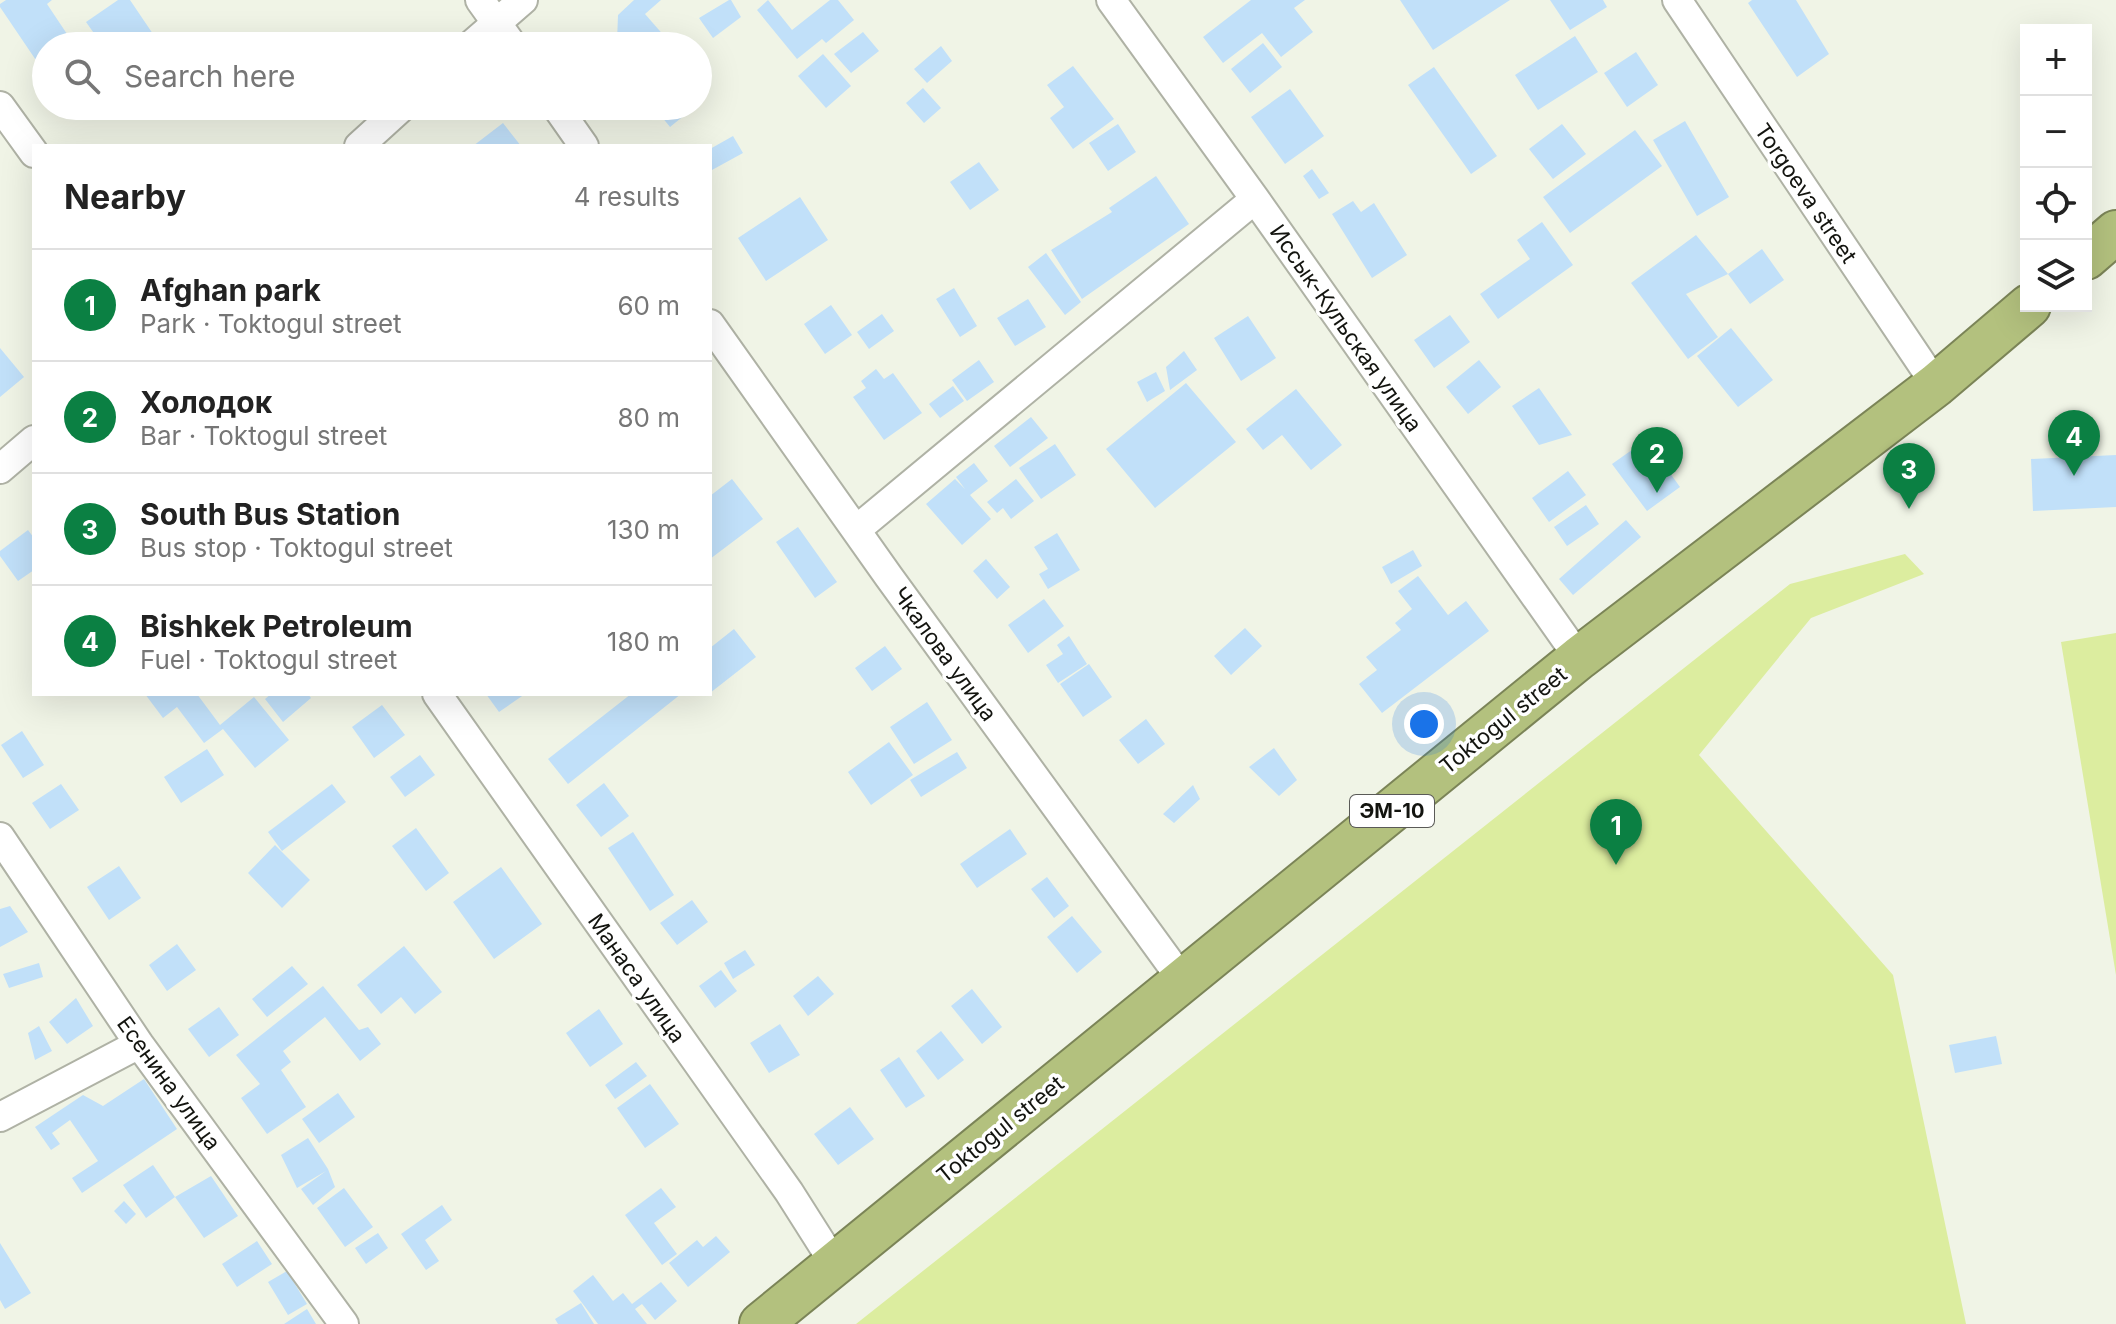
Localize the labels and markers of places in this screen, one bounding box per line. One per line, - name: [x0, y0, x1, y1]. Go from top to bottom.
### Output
- pin: 4: [2048, 410, 2100, 476]
- pin: 2: [1631, 427, 1683, 493]
- pin: 3: [1883, 443, 1935, 509]
- pin: 1: [1590, 799, 1642, 865]

